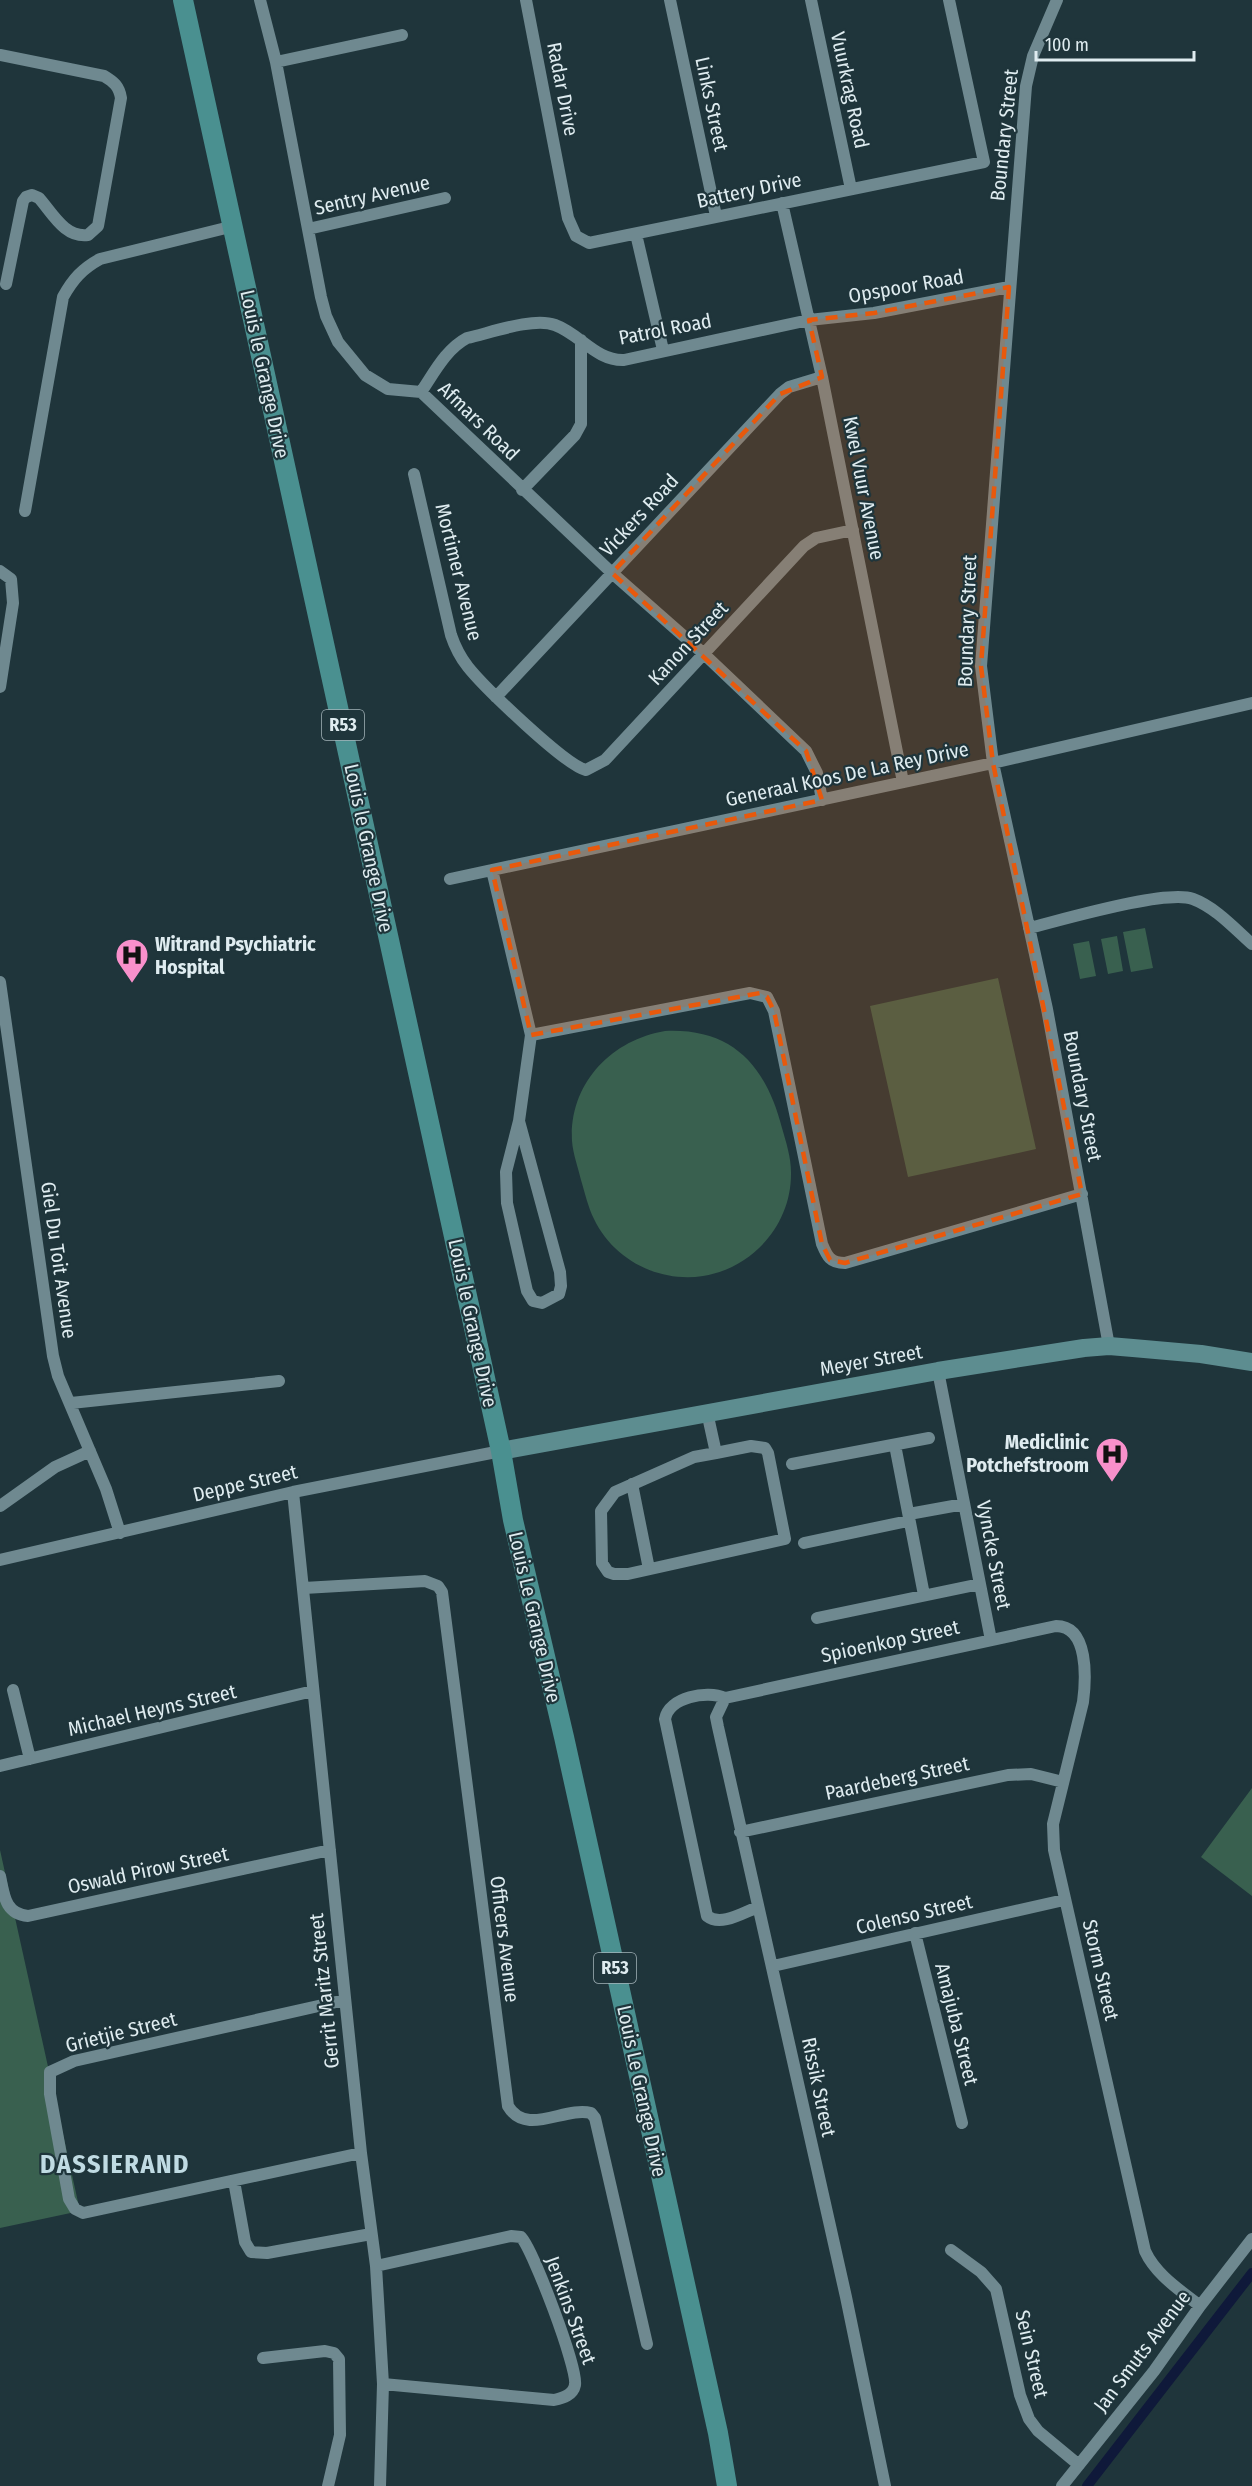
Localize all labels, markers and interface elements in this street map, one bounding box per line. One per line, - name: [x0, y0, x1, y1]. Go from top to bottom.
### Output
- scale bar: [1036, 24, 1194, 62]
- street label: Vuurkrag Road: [826, 30, 874, 150]
- text: 100 m: [1045, 34, 1089, 56]
- street label: Radar Drive: [542, 40, 584, 138]
- street label: Links Street: [690, 55, 734, 154]
- street label: Boundary Street: [985, 67, 1023, 202]
- street label: Battery Drive: [694, 167, 804, 213]
- street label: Sentry Avenue: [312, 170, 432, 220]
- street label: Opspoor Road: [847, 264, 965, 308]
- street label: Louis le Grange Drive: [235, 288, 295, 460]
- street label: Patrol Road: [617, 308, 713, 350]
- street label: Afmars Road: [434, 377, 524, 465]
- street label: Kwel Vuur Avenue: [838, 414, 890, 562]
- street label: Vickers Road: [595, 469, 683, 561]
- street label: Mortimer Avenue: [430, 501, 488, 643]
- street label: Boundary Street: [953, 554, 981, 688]
- street label: Kanon Street: [643, 596, 733, 690]
- road number: R53: [322, 710, 364, 740]
- street label: Generaal Koos De La Rey Drive: [723, 737, 971, 811]
- street label: Louis le Grange Drive: [339, 762, 399, 934]
- place label: Witrand Psychiatric Hospital: [155, 932, 316, 979]
- hospital icon: Witrand Psychiatric Hospital: [114, 937, 150, 984]
- street label: Boundary Street: [1059, 1029, 1108, 1164]
- street label: Giel Du Toit Avenue: [36, 1180, 82, 1340]
- street label: Louis le Grange Drive: [443, 1237, 503, 1409]
- street label: Meyer Street: [818, 1339, 925, 1381]
- place label: Mediclinic Potchefstroom: [966, 1430, 1089, 1477]
- hospital icon: Mediclinic Potchefstroom: [1094, 1436, 1130, 1483]
- street label: Deppe Street: [190, 1459, 300, 1507]
- street label: Vyncke Street: [972, 1498, 1016, 1612]
- street label: Louis Le Grange Drive: [504, 1529, 566, 1705]
- street label: Spioenkop Street: [819, 1615, 962, 1667]
- street label: Michael Heyns Street: [66, 1679, 239, 1741]
- street label: Paardeberg Street: [823, 1751, 972, 1805]
- street label: Oswald Pirow Street: [66, 1841, 231, 1899]
- street label: Officers Avenue: [485, 1874, 525, 2004]
- street label: Colenso Street: [853, 1889, 975, 1939]
- street label: Gerrit Maritz Street: [304, 1912, 344, 2070]
- street label: Storm Street: [1078, 1917, 1124, 2023]
- road number: R53: [594, 1953, 636, 1983]
- street label: Amajuba Street: [930, 1960, 984, 2088]
- street label: Louis Le Grange Drive: [612, 2003, 672, 2179]
- street label: Grietjie Street: [63, 2006, 180, 2057]
- street label: Rissik Street: [797, 2035, 841, 2139]
- district label: DASSIERAND: [40, 2149, 190, 2180]
- street label: Jenkins Street: [540, 2253, 602, 2368]
- street label: Jan Smuts Avenue: [1088, 2285, 1196, 2417]
- street label: Sein Street: [1010, 2308, 1054, 2401]

